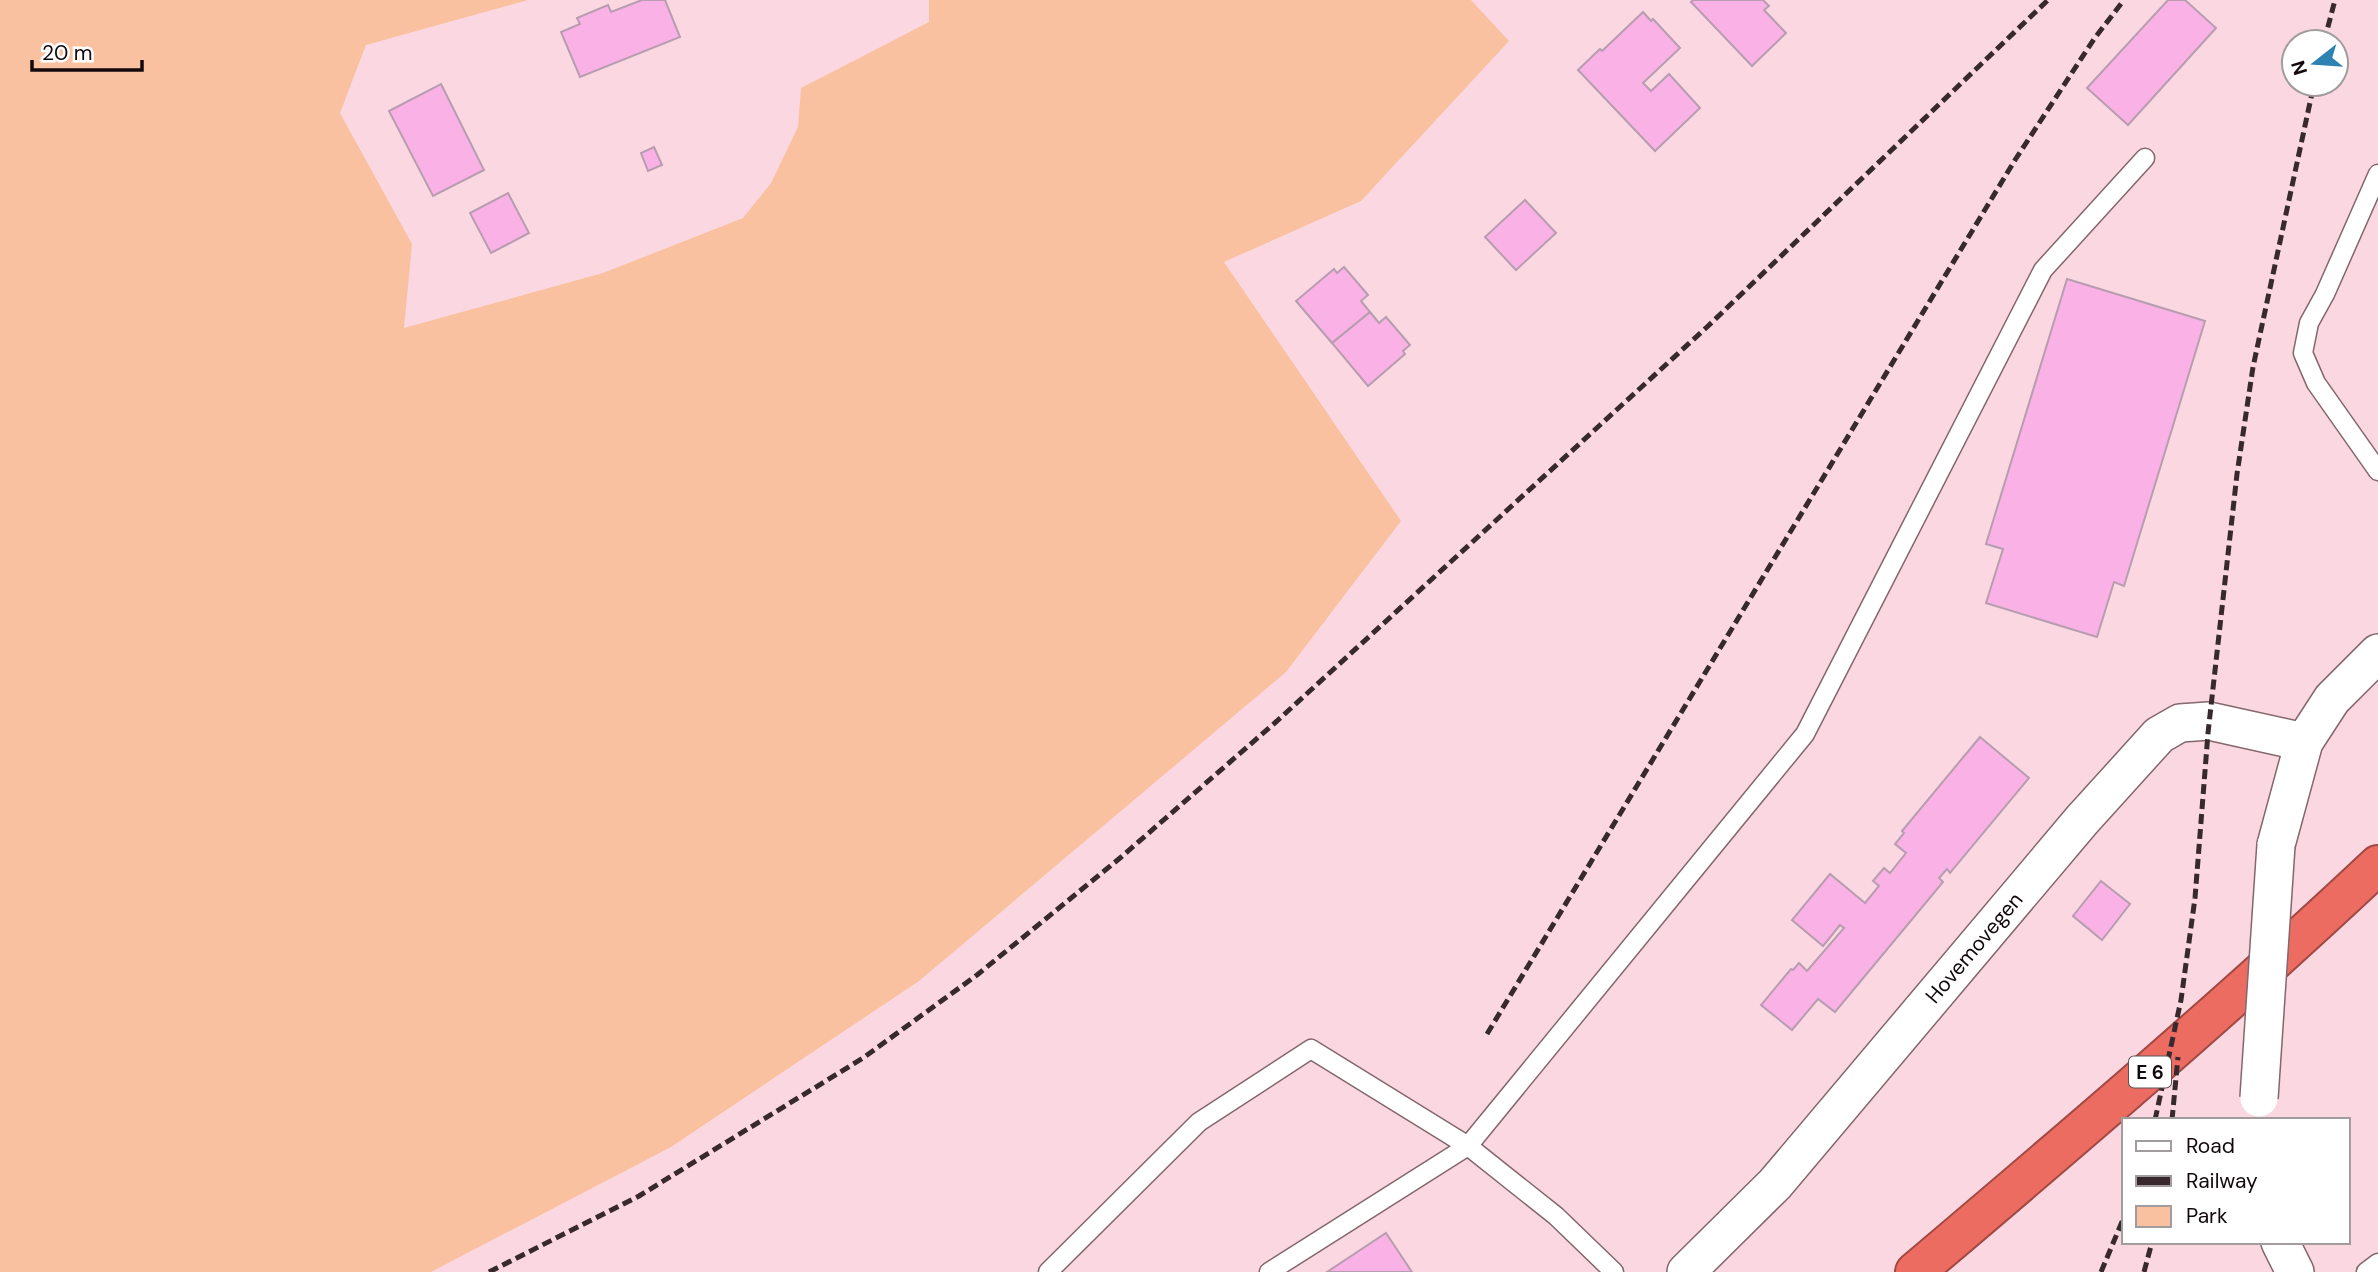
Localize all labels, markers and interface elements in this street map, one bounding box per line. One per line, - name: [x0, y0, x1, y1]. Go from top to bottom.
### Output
- scale bar: [32, 28, 142, 72]
- north arrow: [2280, 28, 2350, 98]
- text: 20 m: [42, 39, 93, 67]
- text: N: [2285, 58, 2313, 78]
- street label: Hovemovegen: [1919, 886, 2029, 1009]
- road number: E 6: [2129, 1056, 2171, 1088]
- legend: [2122, 1118, 2350, 1244]
- text: Road: [2186, 1132, 2235, 1160]
- text: Railway: [2186, 1167, 2258, 1195]
- text: Park: [2186, 1202, 2228, 1230]

